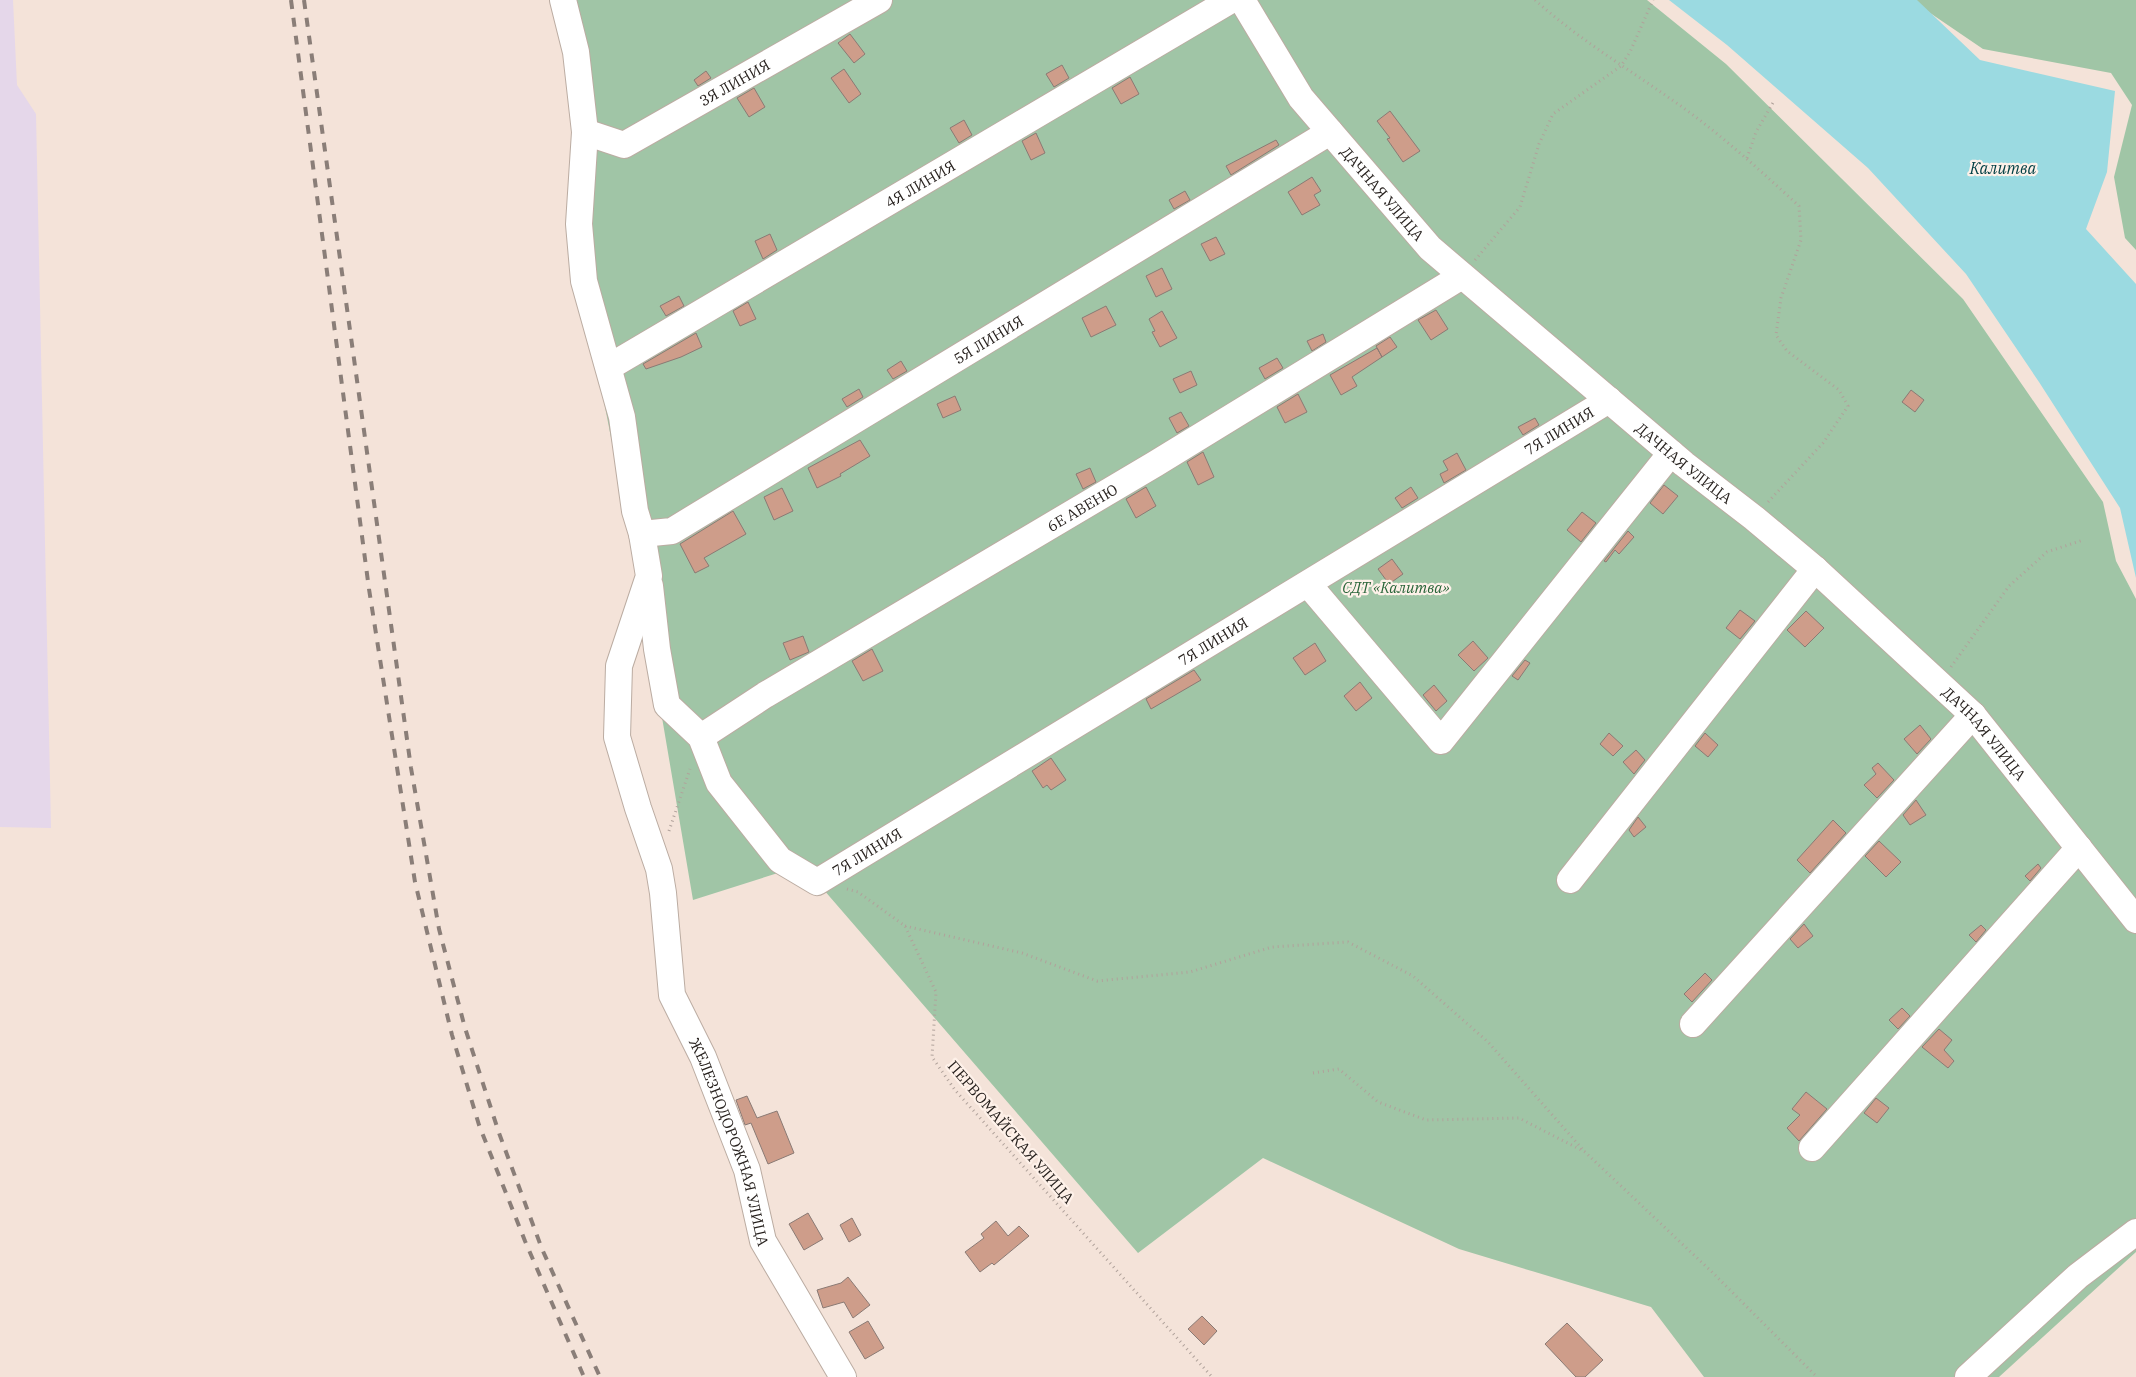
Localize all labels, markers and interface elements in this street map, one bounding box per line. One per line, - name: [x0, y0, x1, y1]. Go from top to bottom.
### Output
- street label: 3Я ЛИНИЯ: [696, 55, 773, 110]
- street label: ДАЧНАЯ УЛИЦА: [1337, 142, 1429, 245]
- street label: 4Я ЛИНИЯ: [881, 155, 958, 212]
- water label: Калитва: [1969, 158, 2036, 178]
- street label: 5Я ЛИНИЯ: [950, 311, 1027, 368]
- street label: 7Я ЛИНИЯ: [1520, 402, 1597, 459]
- street label: ДАЧНАЯ УЛИЦА: [1632, 418, 1737, 508]
- street label: 6Е АВЕНЮ: [1043, 479, 1121, 535]
- park label: СДТ «Калитва»: [1342, 578, 1450, 597]
- street label: 7Я ЛИНИЯ: [1174, 613, 1251, 670]
- street label: ДАЧНАЯ УЛИЦА: [1939, 682, 2031, 785]
- street label: 7Я ЛИНИЯ: [828, 823, 905, 880]
- street label: ЖЕЛЕЗНОДОРОЖНАЯ УЛИЦА: [685, 1035, 773, 1248]
- street label: ПЕРВОМАЙСКАЯ УЛИЦА: [944, 1057, 1079, 1208]

